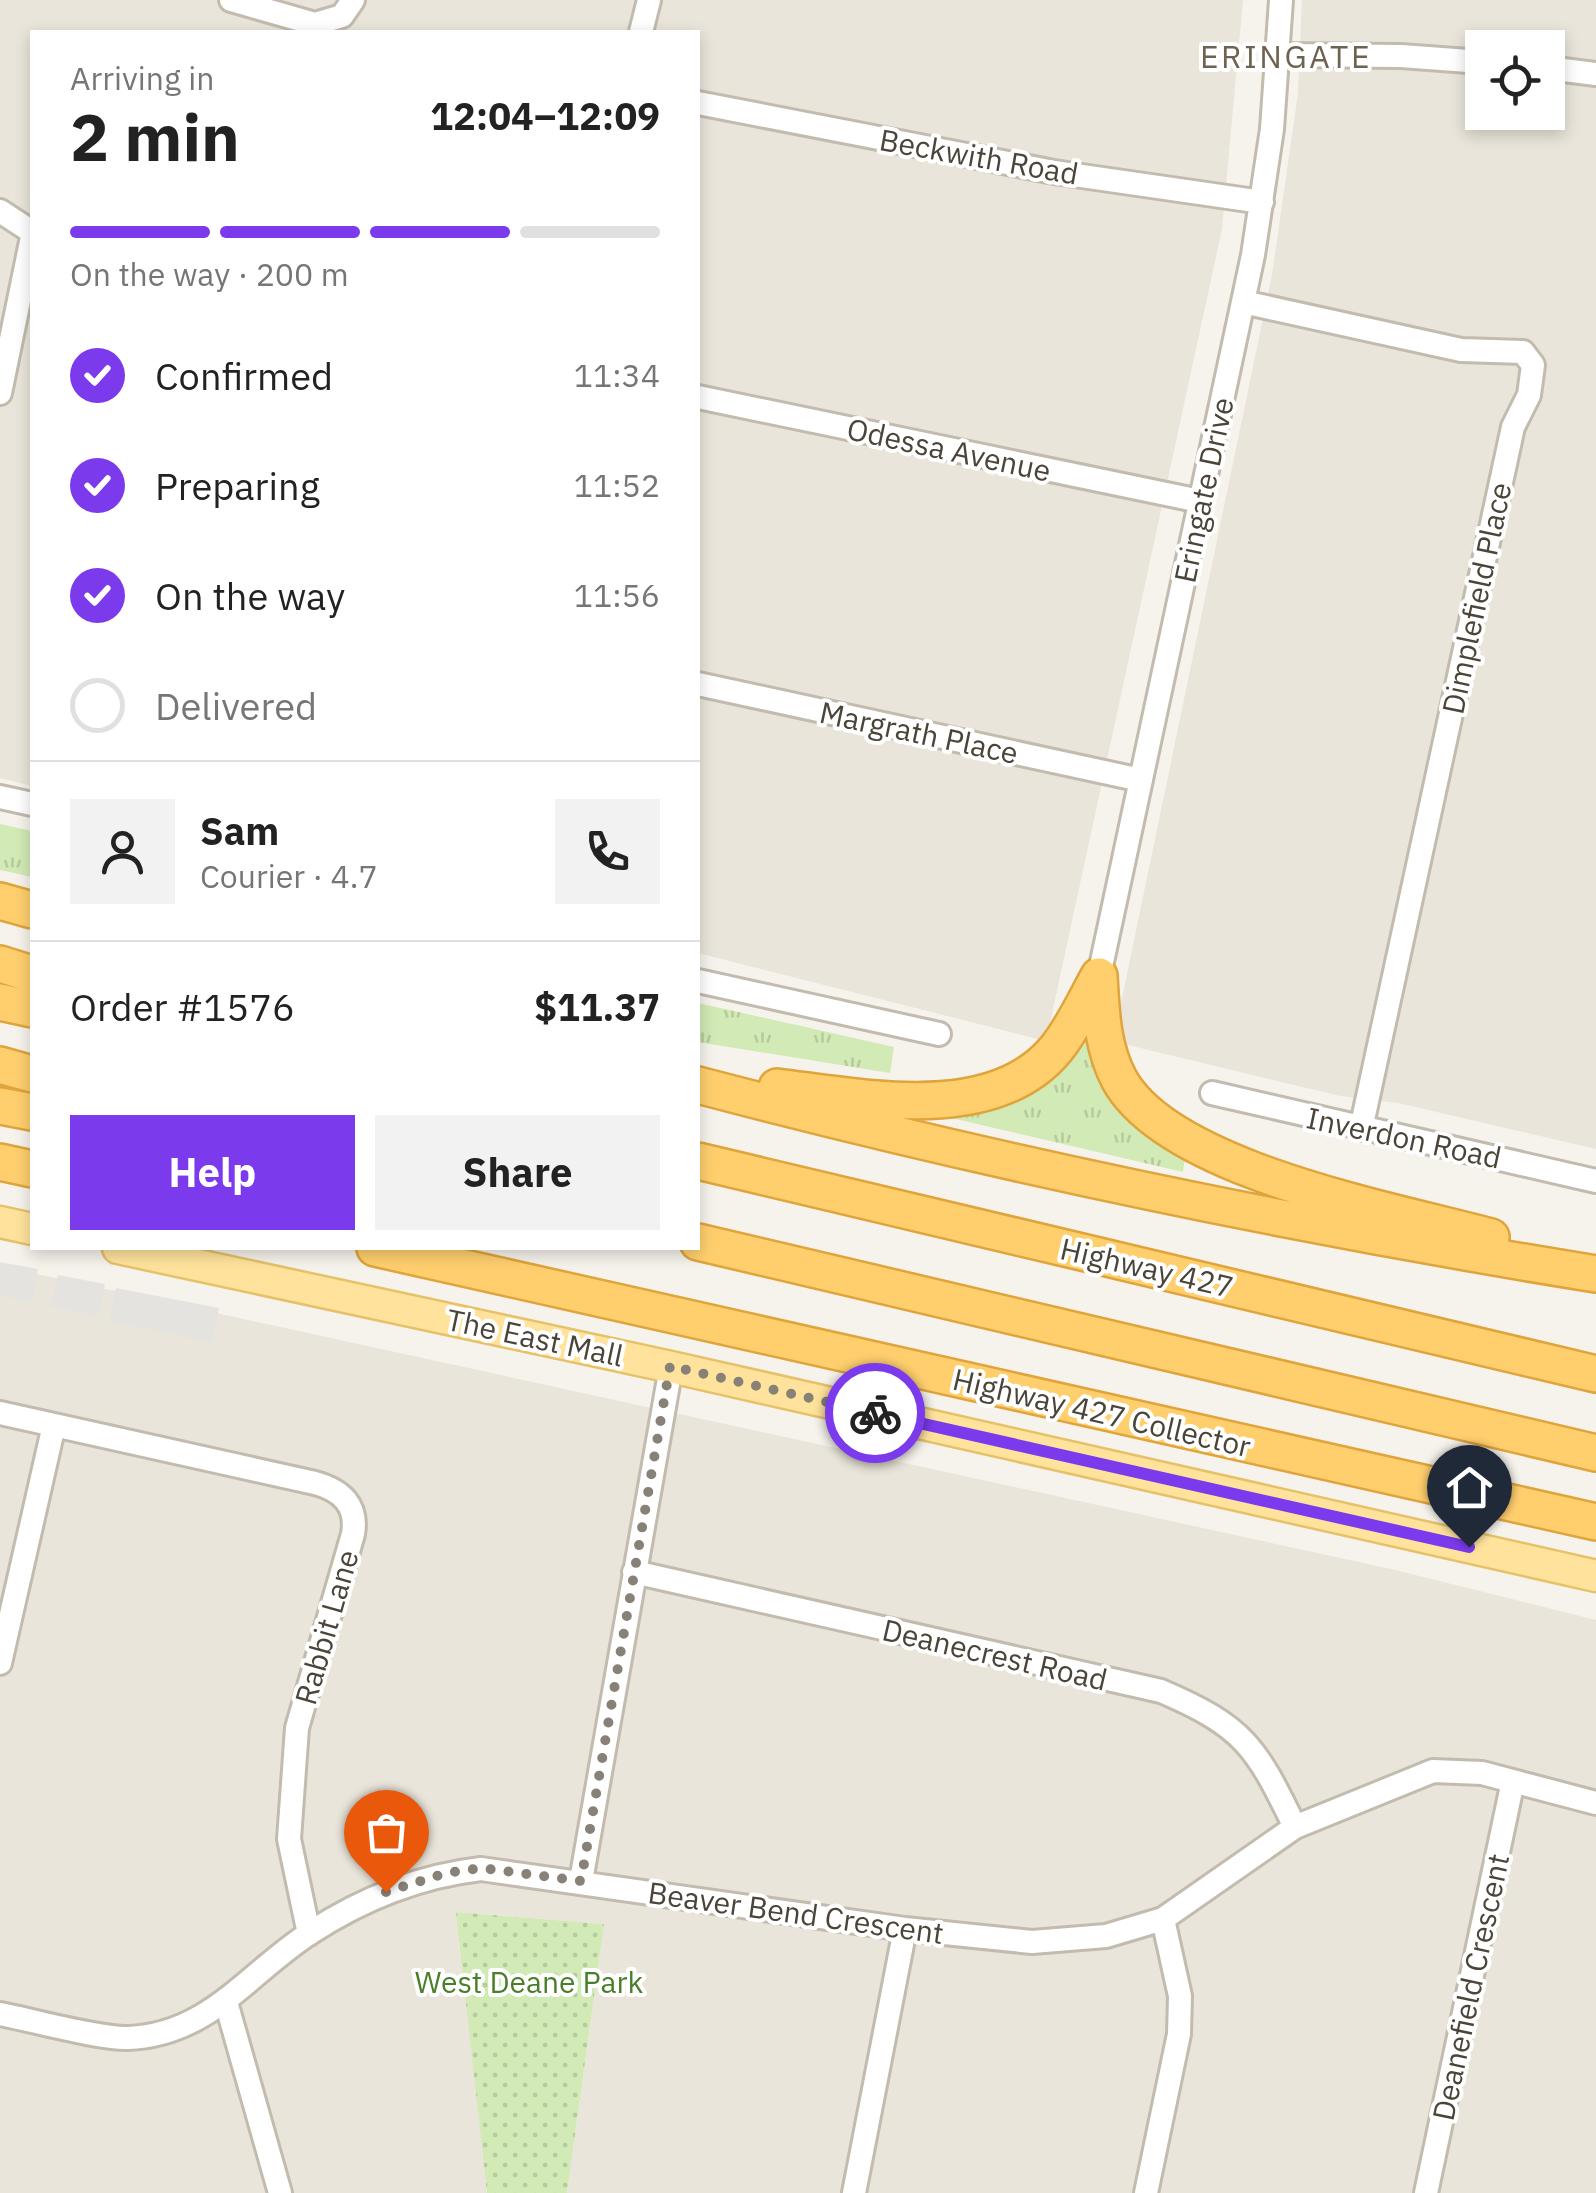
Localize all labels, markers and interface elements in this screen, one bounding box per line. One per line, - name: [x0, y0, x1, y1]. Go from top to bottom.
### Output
- map controls: [1465, 30, 1565, 130]
- button: locate: [1465, 30, 1565, 130]
- district label: ERINGATE: [1200, 35, 1372, 77]
- text: Arriving in: [70, 57, 215, 99]
- text: 12:04–12:09: [430, 91, 660, 140]
- text: 2 min: [70, 94, 240, 179]
- street label: Beckwith Road: [877, 119, 1081, 193]
- text: On the way · 200 m: [70, 253, 349, 295]
- icon: check: [70, 348, 125, 403]
- text: Confirmed: [155, 351, 333, 400]
- text: 11:34: [574, 354, 660, 396]
- street label: Eringate Drive: [1164, 394, 1242, 586]
- street label: Odessa Avenue: [844, 408, 1054, 490]
- icon: check: [70, 458, 125, 513]
- text: Preparing: [155, 461, 320, 510]
- text: 11:52: [574, 464, 660, 506]
- street label: Dimplefield Place: [1432, 479, 1520, 717]
- icon: check: [70, 568, 125, 623]
- text: On the way: [155, 571, 345, 620]
- text: 11:56: [574, 574, 660, 616]
- text: Delivered: [155, 681, 317, 730]
- street label: Margrath Place: [816, 692, 1022, 772]
- button: person: [70, 799, 175, 904]
- button: phone: [555, 799, 660, 904]
- text: Sam: [200, 806, 279, 855]
- text: Courier · 4.7: [200, 855, 378, 897]
- text: Order #1576: [70, 982, 295, 1031]
- text: $11.37: [534, 982, 660, 1031]
- street label: Inverdon Road: [1303, 1097, 1505, 1177]
- button: Help: [70, 1115, 355, 1230]
- button: Share: [375, 1115, 660, 1230]
- street label: Highway 427: [1057, 1228, 1237, 1306]
- street label: The East Mall: [443, 1299, 627, 1375]
- street label: Highway 427 Collector: [949, 1359, 1255, 1465]
- courier: [825, 1363, 925, 1463]
- icon: bike: [848, 1386, 903, 1441]
- pin: [1427, 1445, 1512, 1548]
- icon: home: [1442, 1460, 1497, 1515]
- street label: Rabbit Lane: [285, 1545, 367, 1709]
- street label: Deanecrest Road: [879, 1609, 1111, 1699]
- pin: [344, 1790, 429, 1893]
- icon: bag: [359, 1805, 414, 1860]
- street label: Deanefield Crescent: [1423, 1850, 1517, 2124]
- street label: Beaver Bend Crescent: [646, 1872, 946, 1952]
- park label: West Deane Park: [415, 1962, 644, 2001]

